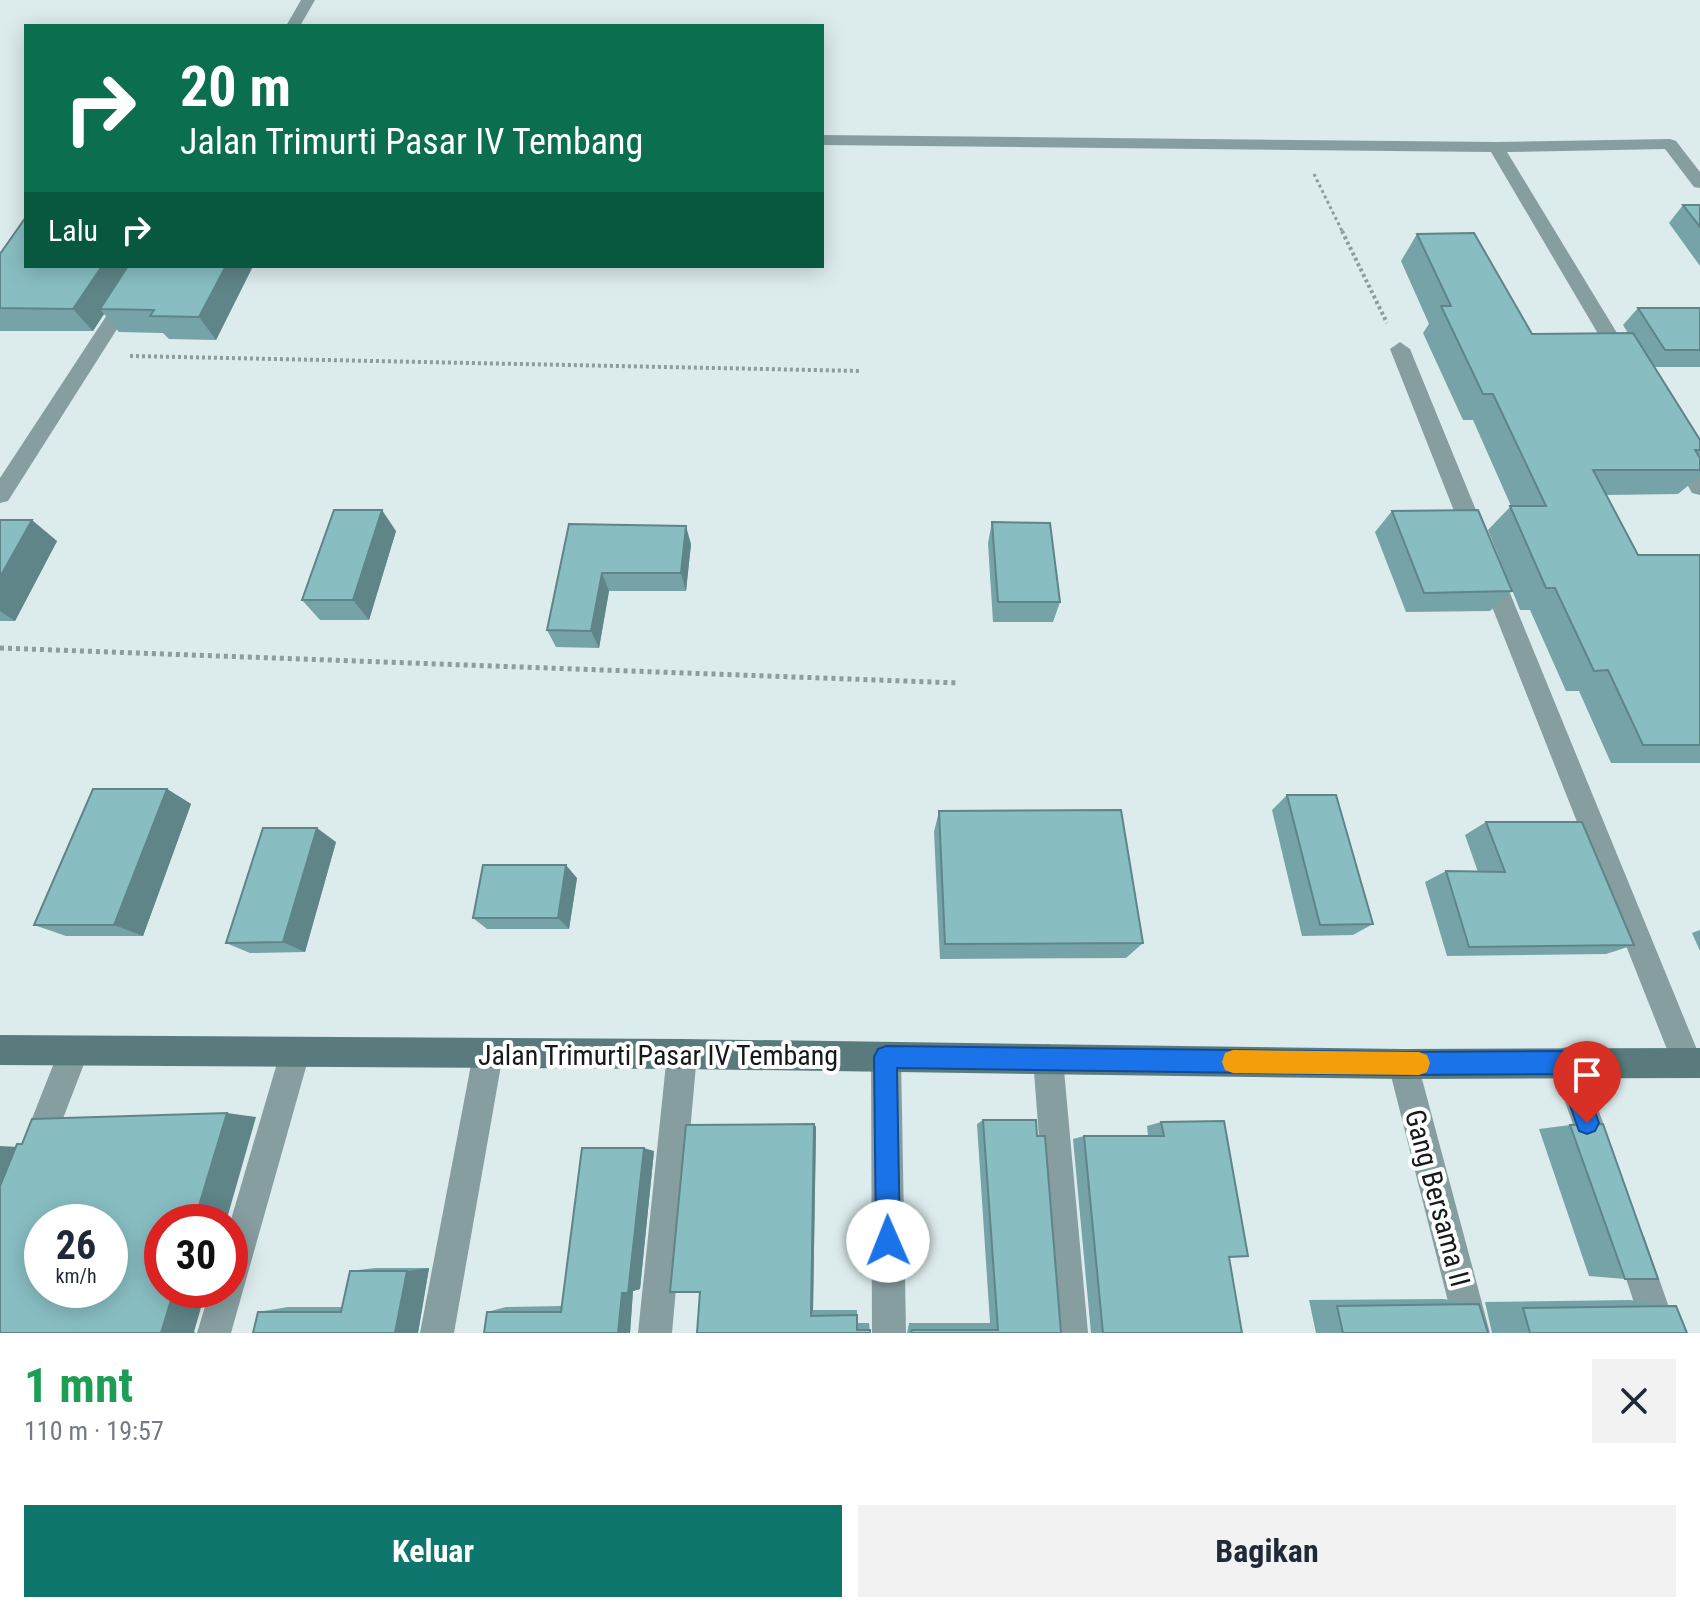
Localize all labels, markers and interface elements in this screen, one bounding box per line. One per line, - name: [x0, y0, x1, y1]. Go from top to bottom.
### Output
- text: 20 m: [180, 54, 291, 120]
- icon: right: [48, 56, 152, 160]
- text: Jalan Trimurti Pasar IV Tembang: [180, 121, 643, 163]
- icon: right: [114, 208, 158, 252]
- text: Lalu: [48, 213, 98, 248]
- street label: Jalan Trimurti Pasar IV Tembang: [478, 1039, 838, 1072]
- pin: [1553, 1041, 1621, 1123]
- icon: arrive: [1565, 1053, 1609, 1097]
- street label: Gang Bersama II: [1398, 1106, 1477, 1290]
- position arrow: [846, 1199, 930, 1283]
- speed limit sign: 30: [144, 1204, 248, 1308]
- text: 26: [56, 1222, 96, 1269]
- text: km/h: [55, 1264, 97, 1288]
- text: 1 mnt: [24, 1357, 133, 1414]
- button: close: [1592, 1359, 1676, 1443]
- text: 110 m · 19:57: [24, 1416, 164, 1446]
- button: Keluar: [24, 1505, 842, 1597]
- button: Bagikan: [858, 1505, 1676, 1597]

